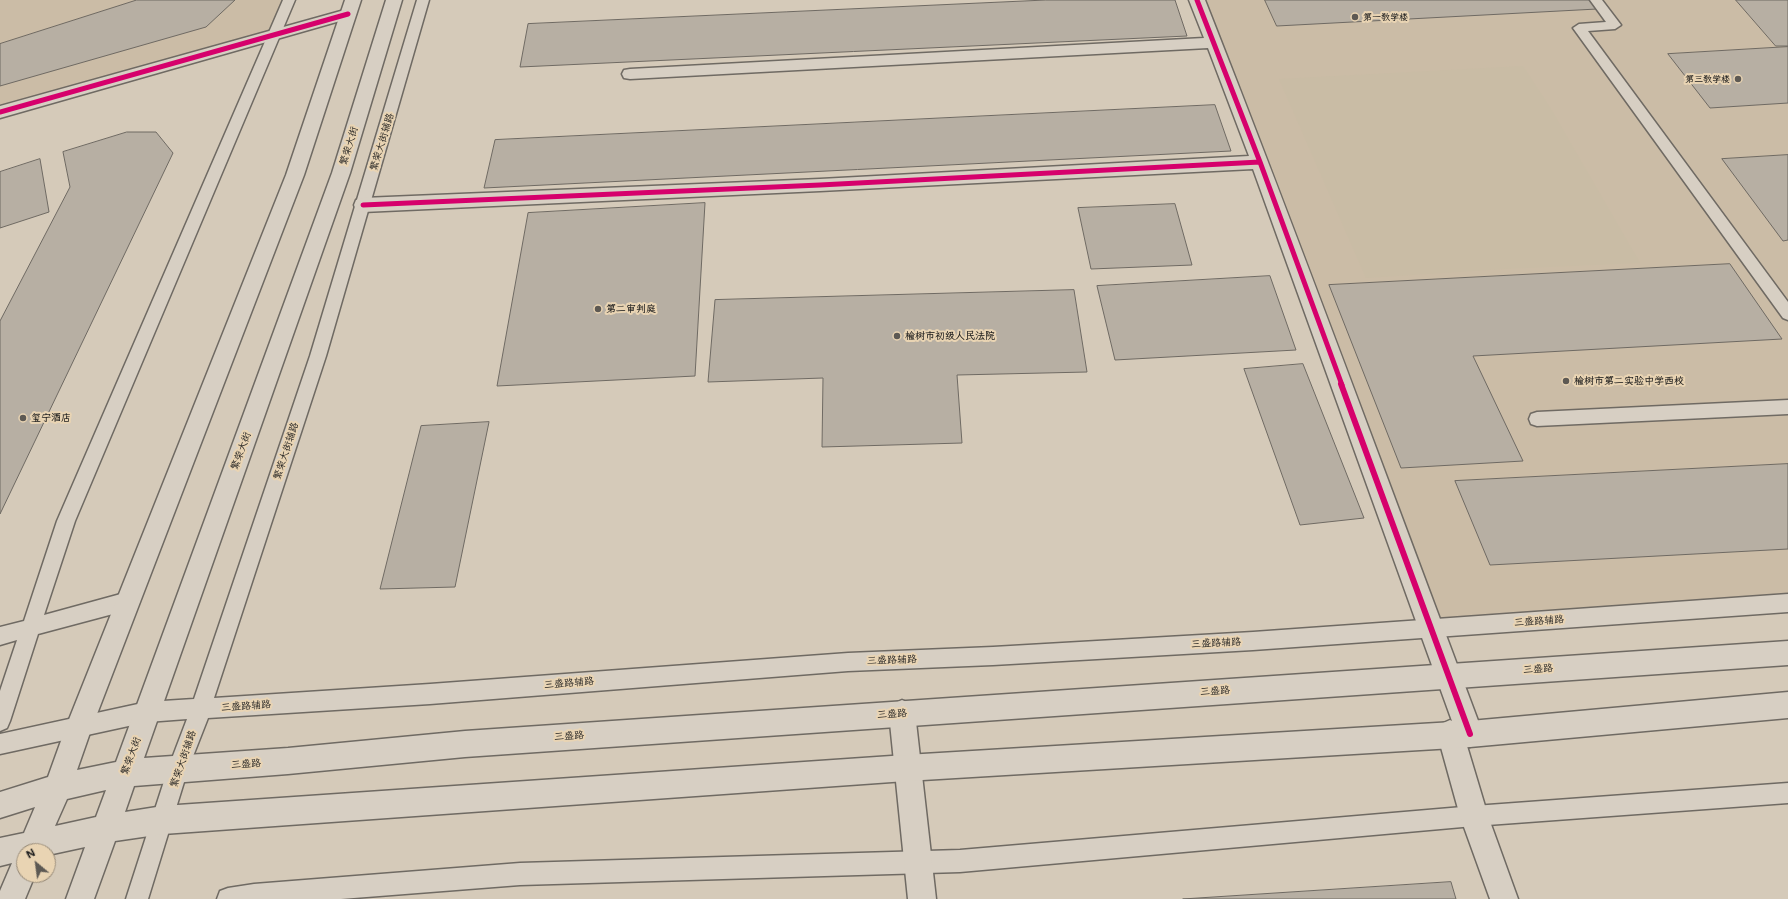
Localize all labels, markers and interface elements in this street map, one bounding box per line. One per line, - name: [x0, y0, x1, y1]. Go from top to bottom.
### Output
- marker: 第一教学楼: [1350, 12, 1360, 22]
- place label: 第一教学楼: [1363, 12, 1408, 22]
- place label: 第三教学楼: [1685, 74, 1730, 84]
- marker: 第三教学楼: [1733, 74, 1743, 84]
- street label: 繁荣大街辅路: [367, 112, 397, 172]
- street label: 繁荣大街: [337, 125, 361, 167]
- place label: 第二审判庭: [606, 303, 656, 315]
- marker: 第二审判庭: [593, 304, 603, 314]
- place label: 榆树市初级人民法院: [905, 330, 995, 342]
- marker: 榆树市初级人民法院: [892, 331, 902, 341]
- place label: 榆树市第二实验中学西校: [1574, 375, 1684, 387]
- marker: 榆树市第二实验中学西校: [1561, 376, 1571, 386]
- place label: 玺宁酒店: [31, 412, 71, 424]
- marker: 玺宁酒店: [18, 413, 28, 423]
- street label: 繁荣大街辅路: [271, 421, 301, 481]
- street label: 繁荣大街: [229, 430, 253, 472]
- street label: 三盛路辅路: [1514, 613, 1564, 629]
- street label: 三盛路辅路: [1191, 636, 1241, 650]
- street label: 三盛路辅路: [867, 653, 917, 667]
- street label: 三盛路: [1523, 662, 1553, 676]
- street label: 三盛路辅路: [544, 675, 594, 691]
- street label: 三盛路: [1200, 684, 1230, 698]
- street label: 三盛路辅路: [221, 698, 271, 714]
- street label: 三盛路: [877, 707, 907, 721]
- street label: 繁荣大街辅路: [168, 729, 198, 789]
- street label: 三盛路: [554, 729, 584, 743]
- street label: 繁荣大街: [119, 735, 143, 777]
- street label: 三盛路: [231, 757, 261, 771]
- north arrow: [16, 843, 56, 883]
- text: N: [23, 844, 38, 862]

